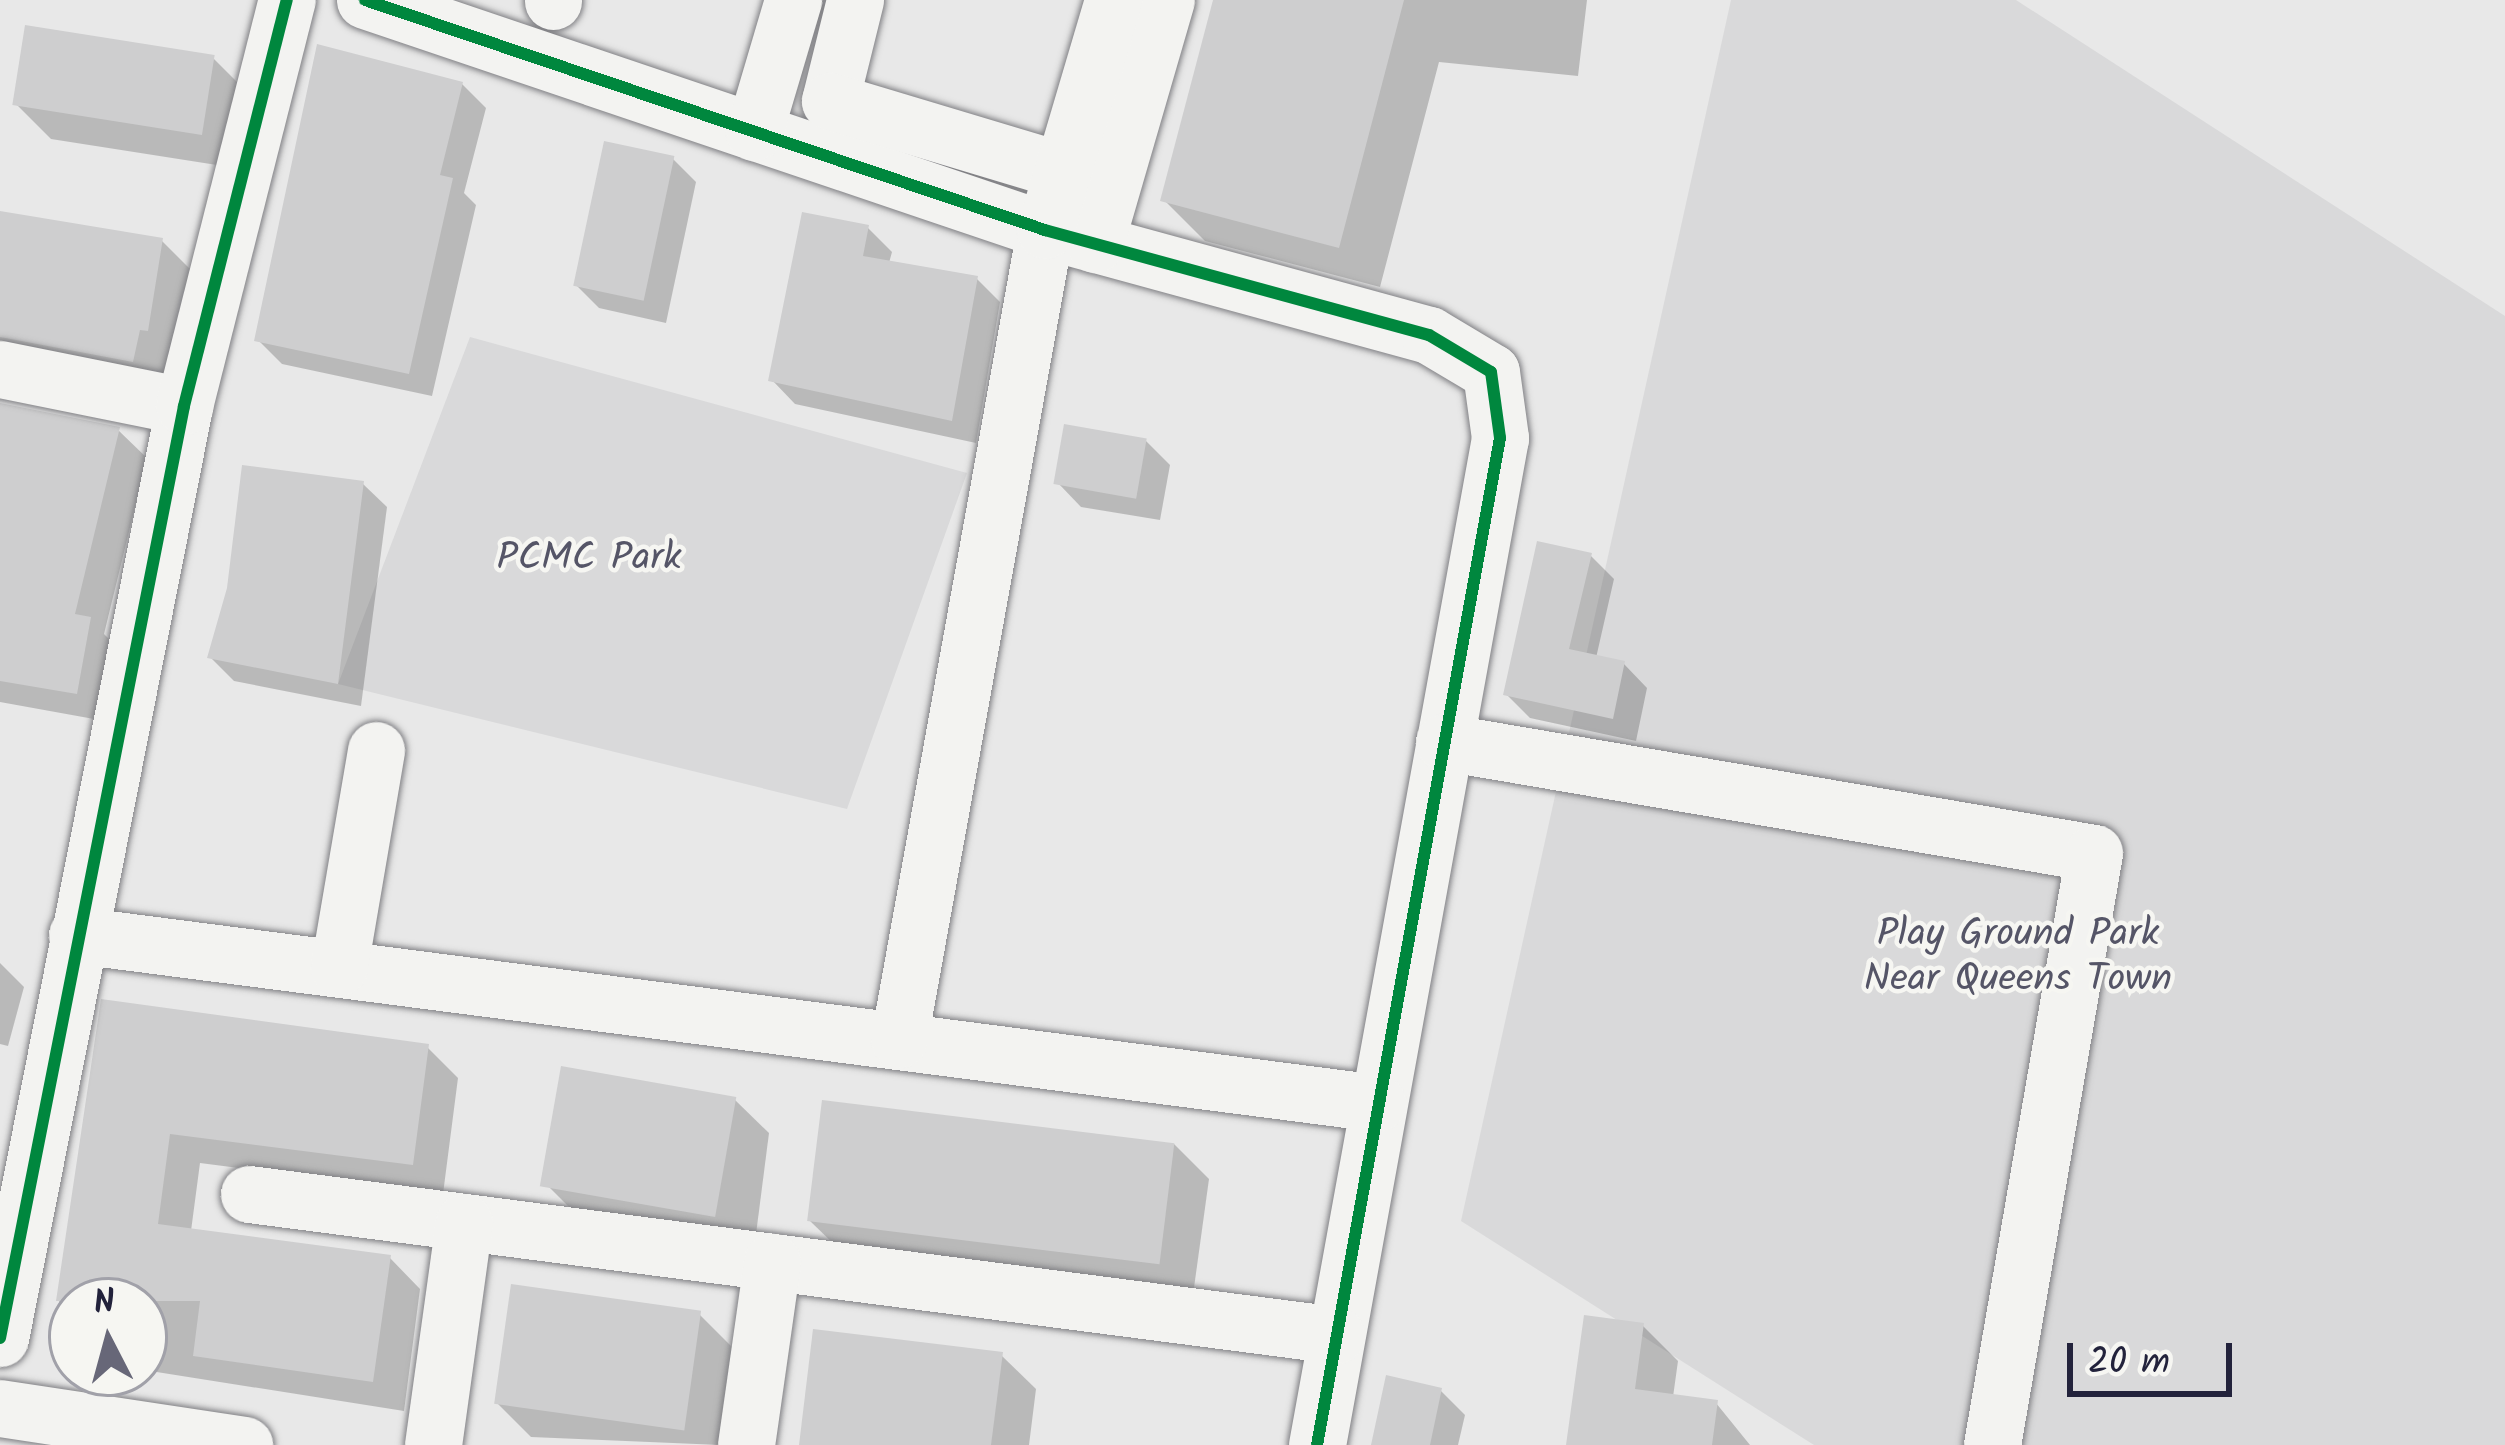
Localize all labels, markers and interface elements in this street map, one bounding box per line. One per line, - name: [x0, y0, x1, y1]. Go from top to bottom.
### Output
- park label: PCMC Park: [497, 536, 681, 582]
- park label: Play Ground Park Near Queens Town: [1864, 913, 2172, 1004]
- text: N: [91, 1276, 118, 1331]
- north arrow: [48, 1277, 168, 1397]
- scale bar: [2073, 1319, 2238, 1393]
- text: 20 m: [2088, 1335, 2170, 1392]

